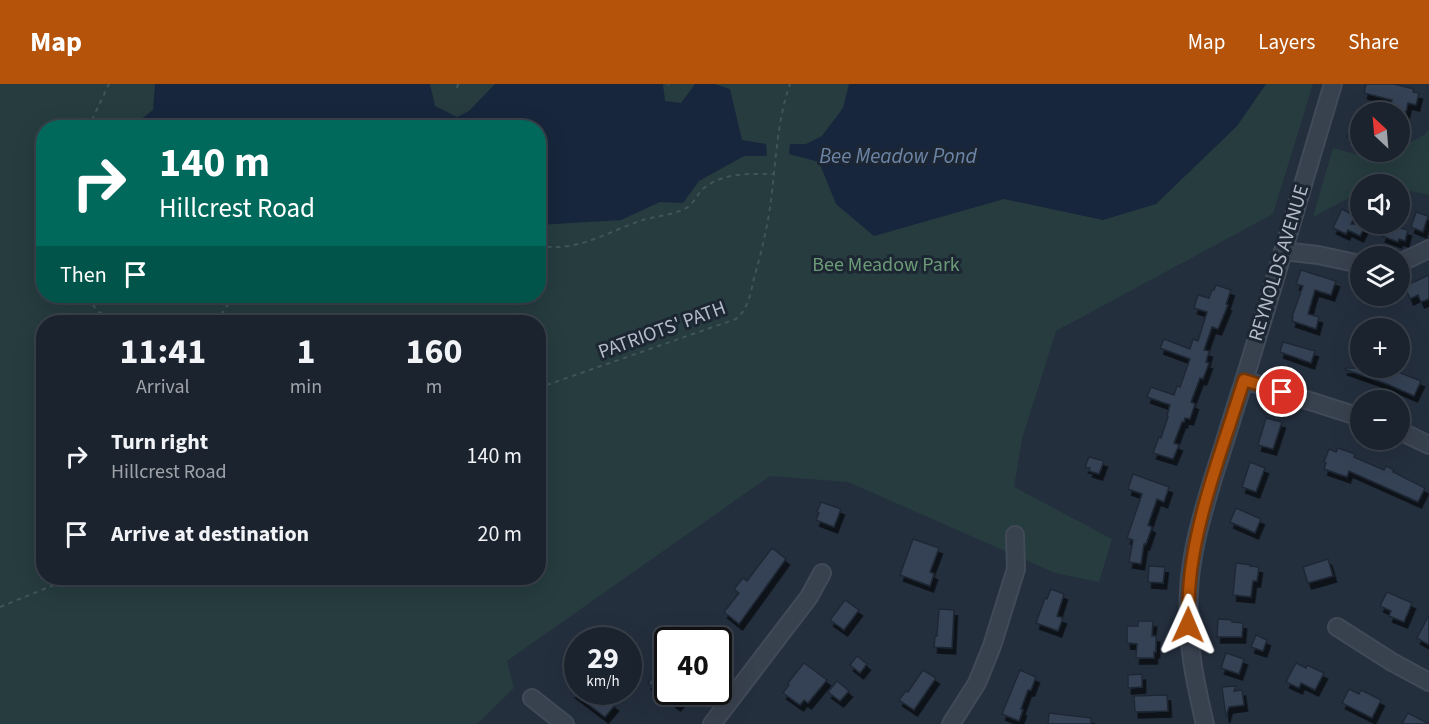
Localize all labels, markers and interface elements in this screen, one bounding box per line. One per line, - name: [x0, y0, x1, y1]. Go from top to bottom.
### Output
- text: Map: [30, 22, 82, 62]
- text: Map: [1188, 27, 1225, 57]
- text: Layers: [1258, 27, 1315, 57]
- text: Share: [1348, 27, 1399, 57]
- north arrow: [1350, 102, 1410, 162]
- map controls: [1350, 102, 1410, 450]
- text: 140 m: [159, 133, 270, 193]
- water label: Bee Meadow Pond: [819, 141, 978, 171]
- icon: right: [60, 144, 138, 222]
- button: sound: [1350, 174, 1410, 234]
- street label: REYNOLDS AVENUE: [1242, 181, 1316, 345]
- text: Hillcrest Road: [159, 189, 315, 228]
- button: layers: [1350, 246, 1410, 306]
- park label: Bee Meadow Park: [812, 251, 960, 279]
- icon: arrive: [119, 258, 152, 291]
- text: Then: [60, 259, 107, 291]
- street label: PATRIOTS' PATH: [594, 294, 730, 366]
- button: +: [1350, 318, 1410, 378]
- text: 11:41: [119, 326, 206, 377]
- text: 1: [296, 326, 315, 377]
- text: 160: [406, 326, 463, 377]
- pin: [1256, 366, 1307, 417]
- text: Arrival: [136, 373, 190, 401]
- text: min: [290, 373, 322, 401]
- text: m: [426, 373, 442, 401]
- icon: arrive: [1265, 375, 1298, 408]
- button: −: [1350, 390, 1410, 450]
- text: Turn right: [111, 426, 208, 458]
- icon: right: [60, 440, 93, 473]
- text: 140 m: [467, 440, 522, 472]
- text: Hillcrest Road: [111, 458, 227, 486]
- icon: arrive: [60, 518, 93, 551]
- text: Arrive at destination: [111, 518, 309, 550]
- text: 20 m: [477, 518, 522, 550]
- position arrow: [1156, 593, 1220, 657]
- speed limit sign: 40: [654, 627, 732, 705]
- text: 29: [587, 637, 619, 680]
- text: km/h: [586, 671, 620, 692]

